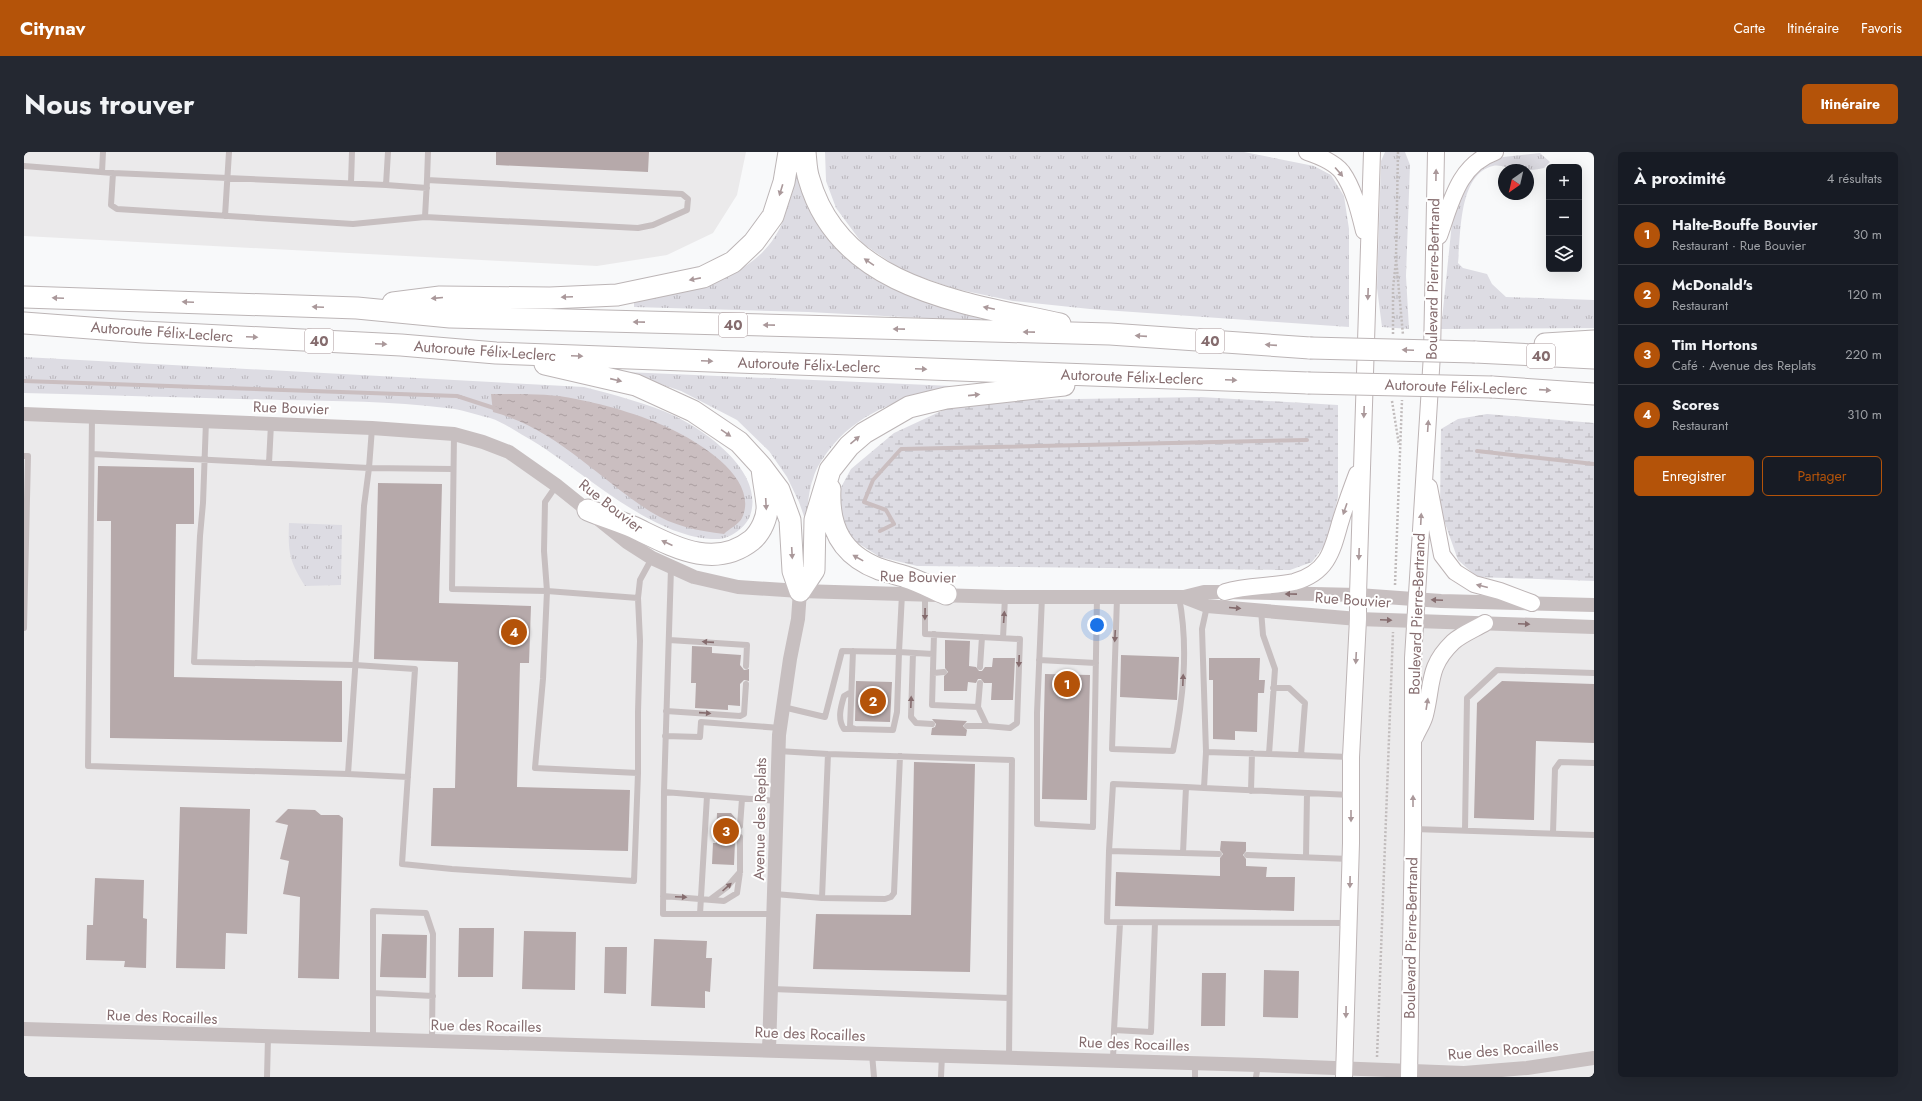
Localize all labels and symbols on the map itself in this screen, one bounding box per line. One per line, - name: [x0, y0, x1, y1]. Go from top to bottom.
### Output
- north arrow: [1498, 164, 1534, 200]
- one-way arrow: [1335, 167, 1344, 177]
- one-way arrow: [1433, 168, 1439, 181]
- one-way arrow: [778, 184, 784, 196]
- street label: Boulevard Pierre-Bertrand: [1421, 198, 1445, 360]
- one-way arrow: [864, 258, 874, 266]
- one-way arrow: [689, 276, 701, 282]
- one-way arrow: [1364, 288, 1371, 300]
- one-way arrow: [52, 294, 64, 301]
- one-way arrow: [431, 294, 443, 301]
- one-way arrow: [560, 294, 573, 300]
- one-way arrow: [182, 299, 194, 306]
- one-way arrow: [311, 304, 324, 310]
- one-way arrow: [983, 305, 995, 311]
- road number: 40: [719, 313, 747, 337]
- street label: Autoroute Félix-Leclerc: [90, 316, 234, 348]
- one-way arrow: [632, 319, 645, 325]
- one-way arrow: [763, 322, 775, 329]
- one-way arrow: [892, 326, 905, 332]
- road number: 40: [305, 329, 333, 353]
- one-way arrow: [1022, 329, 1035, 335]
- road number: 40: [1196, 329, 1224, 353]
- one-way arrow: [1135, 333, 1147, 340]
- one-way arrow: [246, 334, 258, 341]
- street label: Autoroute Félix-Leclerc: [413, 335, 557, 367]
- one-way arrow: [375, 341, 387, 348]
- one-way arrow: [1265, 341, 1277, 348]
- road number: 40: [1527, 344, 1555, 368]
- one-way arrow: [1402, 347, 1414, 354]
- street label: Autoroute Félix-Leclerc: [737, 352, 881, 378]
- one-way arrow: [571, 353, 584, 359]
- one-way arrow: [701, 358, 714, 364]
- street label: Autoroute Félix-Leclerc: [1060, 364, 1204, 390]
- one-way arrow: [915, 366, 928, 372]
- street label: Autoroute Félix-Leclerc: [1384, 374, 1528, 400]
- one-way arrow: [1225, 377, 1238, 383]
- one-way arrow: [610, 378, 622, 384]
- one-way arrow: [1539, 387, 1551, 394]
- one-way arrow: [968, 391, 980, 398]
- street label: Rue Bouvier: [252, 396, 330, 420]
- one-way arrow: [1360, 406, 1367, 418]
- one-way arrow: [1424, 420, 1431, 432]
- one-way arrow: [720, 429, 731, 437]
- one-way arrow: [850, 436, 860, 445]
- street label: Rue Bouvier: [574, 474, 649, 539]
- one-way arrow: [763, 498, 769, 511]
- one-way arrow: [1341, 504, 1347, 516]
- one-way arrow: [1417, 513, 1424, 525]
- street label: Boulevard Pierre-Bertrand: [1403, 533, 1431, 695]
- one-way arrow: [661, 540, 673, 546]
- one-way arrow: [789, 547, 795, 560]
- one-way arrow: [1356, 548, 1362, 561]
- one-way arrow: [852, 554, 864, 561]
- street label: Rue Bouvier: [880, 565, 957, 589]
- one-way arrow: [1476, 583, 1488, 589]
- street label: Rue Bouvier: [1314, 586, 1393, 614]
- one-way arrow: [1285, 590, 1297, 597]
- one-way arrow: [1431, 597, 1443, 604]
- one-way arrow: [1229, 605, 1241, 612]
- one-way arrow: [922, 608, 928, 621]
- one-way arrow: [1001, 610, 1007, 623]
- your location: [1087, 615, 1107, 635]
- pin: 4: [501, 617, 527, 647]
- one-way arrow: [1380, 617, 1393, 623]
- one-way arrow: [1518, 621, 1531, 627]
- one-way arrow: [1112, 630, 1119, 642]
- one-way arrow: [702, 639, 714, 646]
- one-way arrow: [1353, 652, 1359, 665]
- one-way arrow: [1016, 655, 1022, 668]
- pin: 1: [1054, 669, 1080, 699]
- one-way arrow: [1179, 674, 1186, 686]
- pin: 2: [860, 686, 886, 716]
- one-way arrow: [908, 696, 915, 708]
- one-way arrow: [1424, 698, 1430, 711]
- one-way arrow: [699, 710, 711, 717]
- street label: Avenue des Replats: [748, 757, 772, 881]
- one-way arrow: [1410, 794, 1416, 807]
- one-way arrow: [1348, 810, 1354, 823]
- pin: 3: [713, 816, 739, 846]
- street label: Boulevard Pierre-Bertrand: [1399, 857, 1423, 1019]
- one-way arrow: [1346, 876, 1353, 888]
- one-way arrow: [722, 882, 732, 891]
- one-way arrow: [675, 894, 687, 901]
- street label: Rue des Rocailles: [106, 1004, 218, 1030]
- one-way arrow: [1343, 1006, 1350, 1018]
- street label: Rue des Rocailles: [430, 1014, 542, 1038]
- street label: Rue des Rocailles: [754, 1021, 866, 1047]
- street label: Rue des Rocailles: [1078, 1031, 1190, 1057]
- street label: Rue des Rocailles: [1447, 1034, 1559, 1066]

